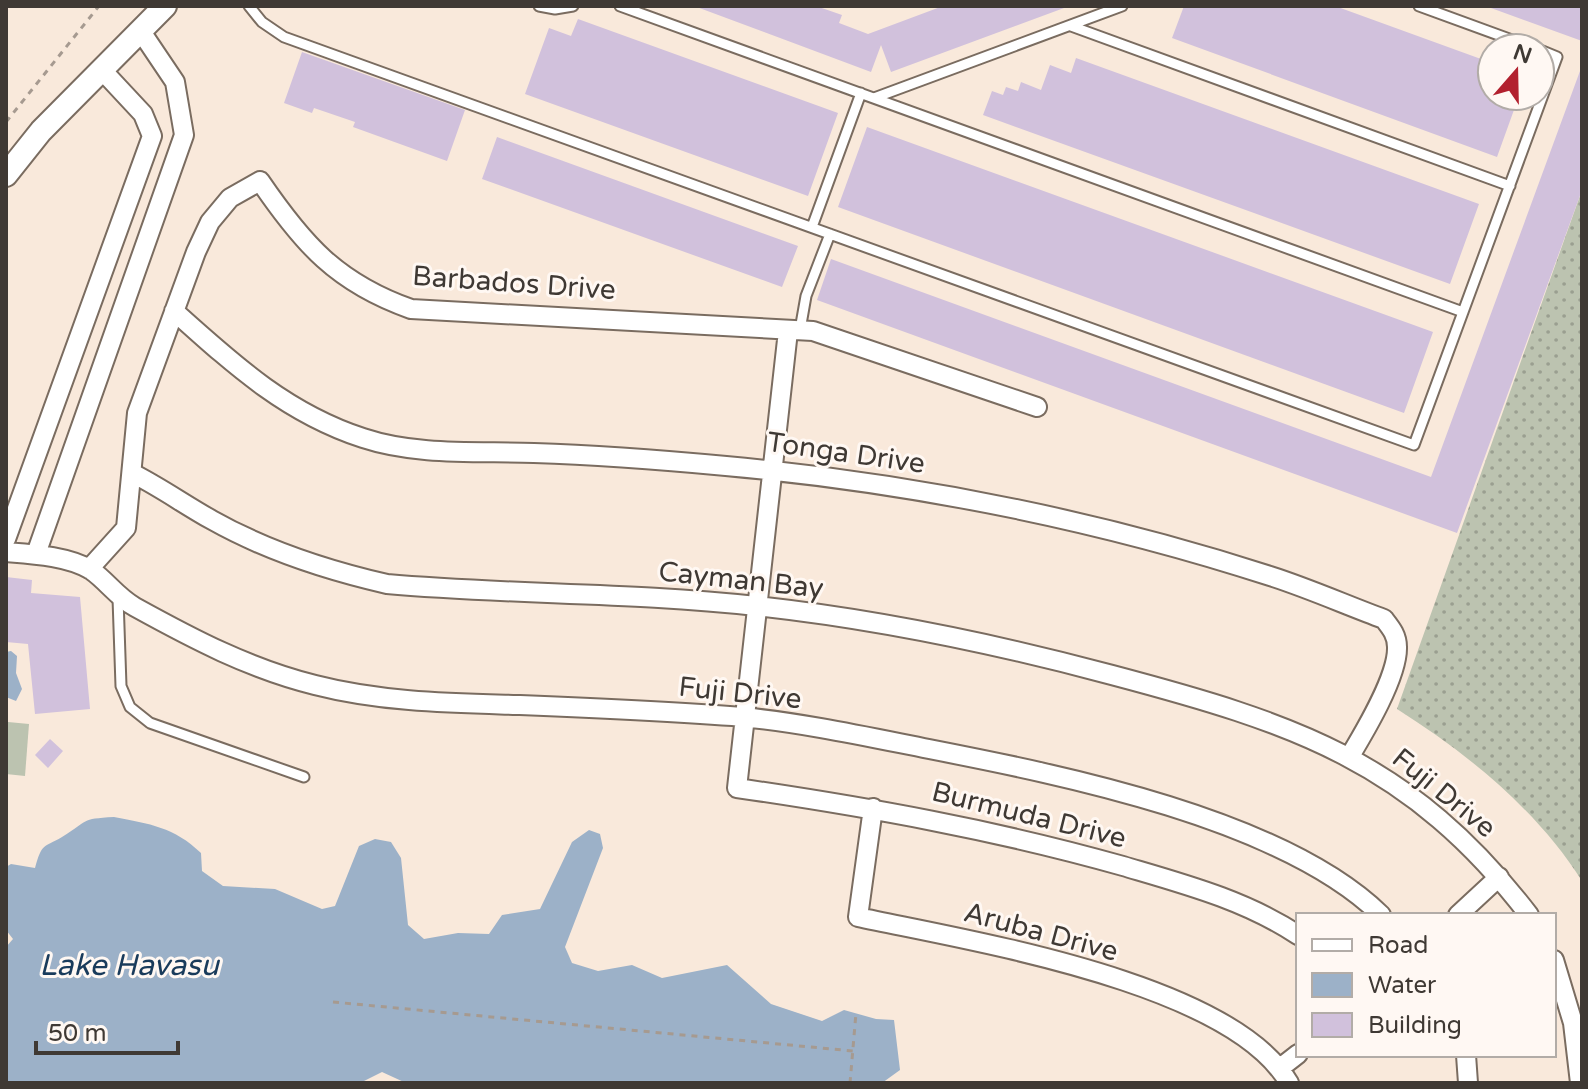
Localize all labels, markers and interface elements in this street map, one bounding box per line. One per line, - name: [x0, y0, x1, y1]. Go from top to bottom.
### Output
- north arrow: [1476, 32, 1556, 112]
- text: N: [1510, 39, 1535, 69]
- street label: Barbados Drive: [411, 259, 617, 307]
- street label: Tonga Drive: [765, 425, 927, 481]
- street label: Cayman Bay: [657, 554, 825, 606]
- street label: Fuji Drive: [677, 670, 803, 716]
- street label: Fuji Drive: [1385, 741, 1503, 845]
- street label: Burmuda Drive: [928, 774, 1130, 856]
- street label: Aruba Drive: [960, 895, 1122, 969]
- legend: [1296, 913, 1556, 1057]
- text: Road: [1368, 931, 1428, 960]
- water label: Lake Havasu: [39, 947, 220, 984]
- text: Water: [1368, 971, 1437, 1000]
- scale bar: [36, 1005, 178, 1055]
- text: Building: [1368, 1011, 1462, 1040]
- text: 50 m: [48, 1019, 106, 1048]

